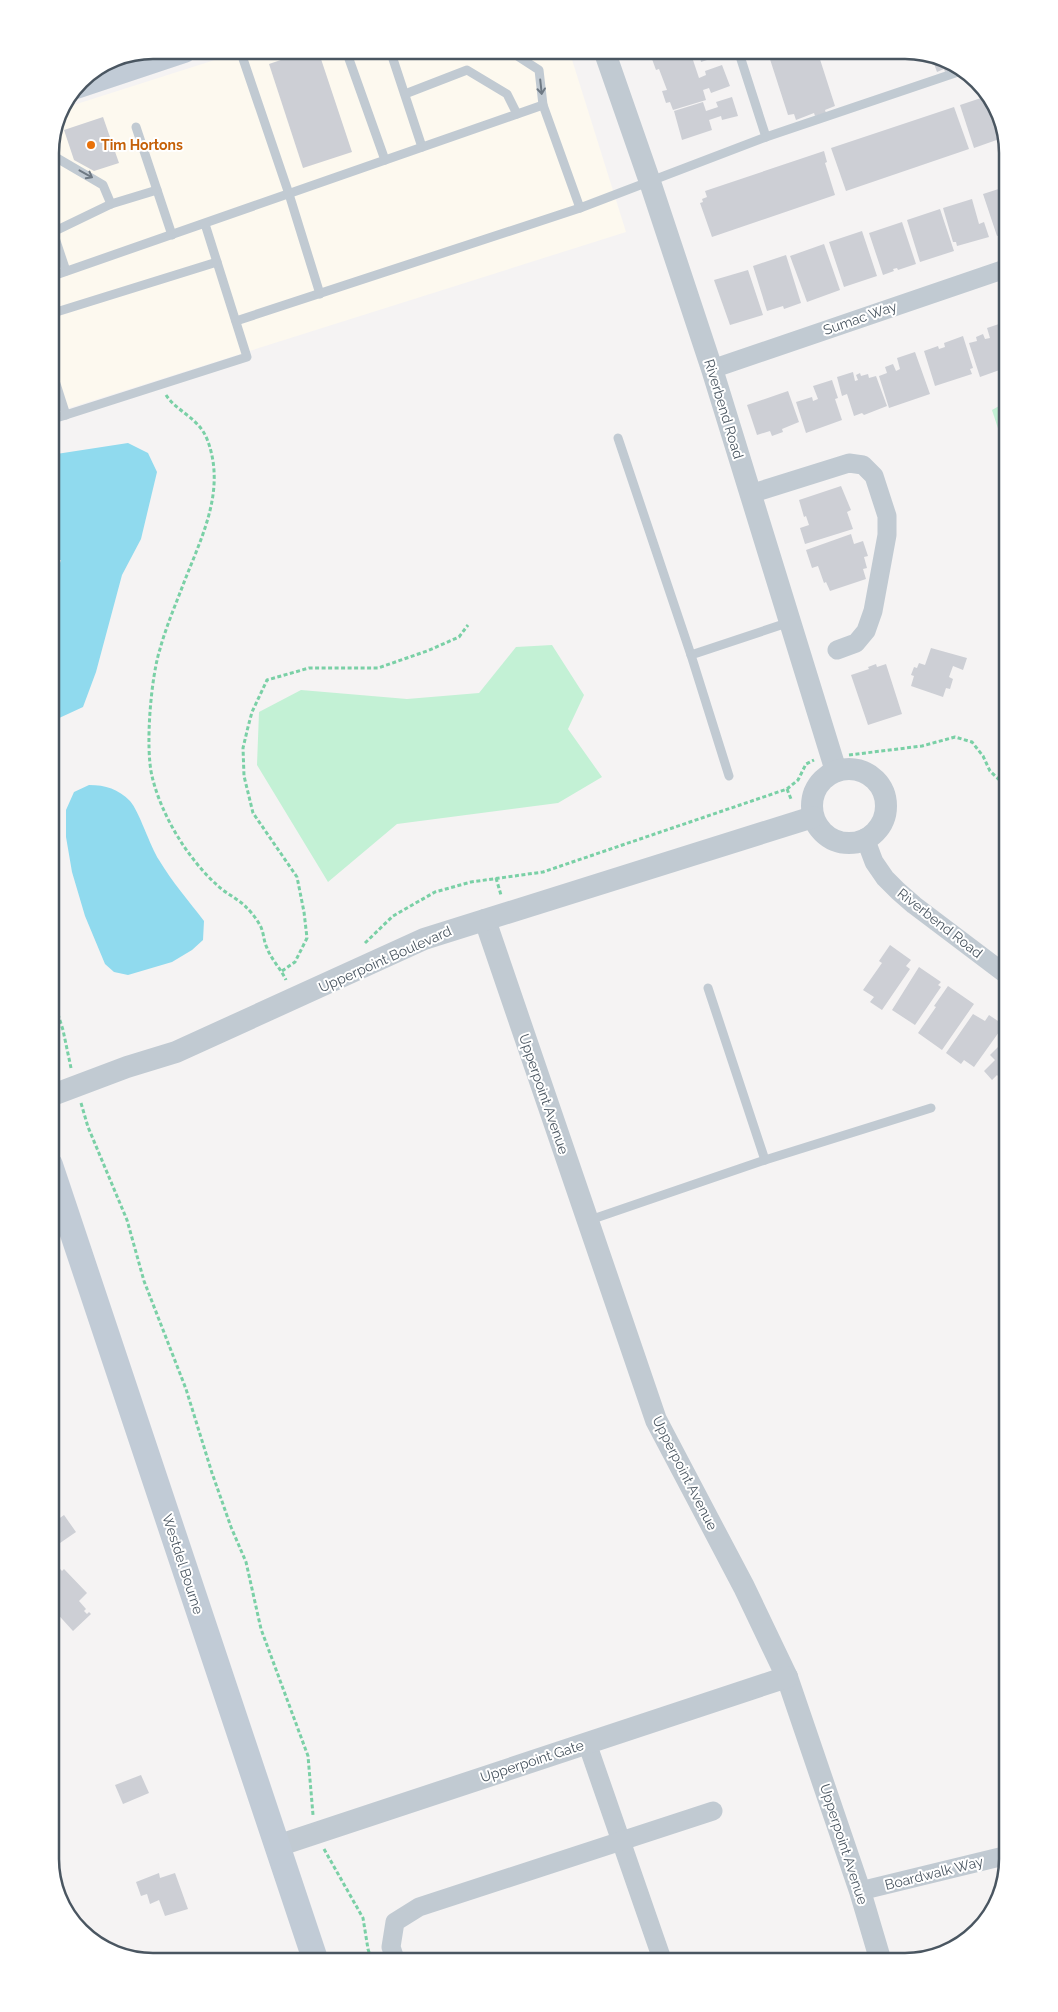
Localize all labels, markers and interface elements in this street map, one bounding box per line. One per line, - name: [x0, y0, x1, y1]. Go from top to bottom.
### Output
- one-way arrow: [536, 78, 546, 94]
- place label: Tim Hortons: [101, 137, 183, 153]
- marker: Tim Hortons: [85, 139, 97, 151]
- one-way arrow: [78, 170, 93, 179]
- street label: Sumac Way: [821, 298, 899, 338]
- street label: Riverbend Road: [701, 357, 747, 461]
- street label: Riverbend Road: [894, 885, 986, 961]
- street label: Upperpoint Boulevard: [316, 923, 454, 995]
- street label: Upperpoint Avenue: [516, 1032, 572, 1156]
- street label: Upperpoint Avenue: [649, 1413, 721, 1533]
- street label: Westdel Bourne: [159, 1512, 207, 1616]
- street label: Upperpoint Gate: [478, 1737, 586, 1785]
- street label: Upperpoint Avenue: [817, 1782, 871, 1906]
- street label: Boardwalk Way: [883, 1853, 985, 1893]

